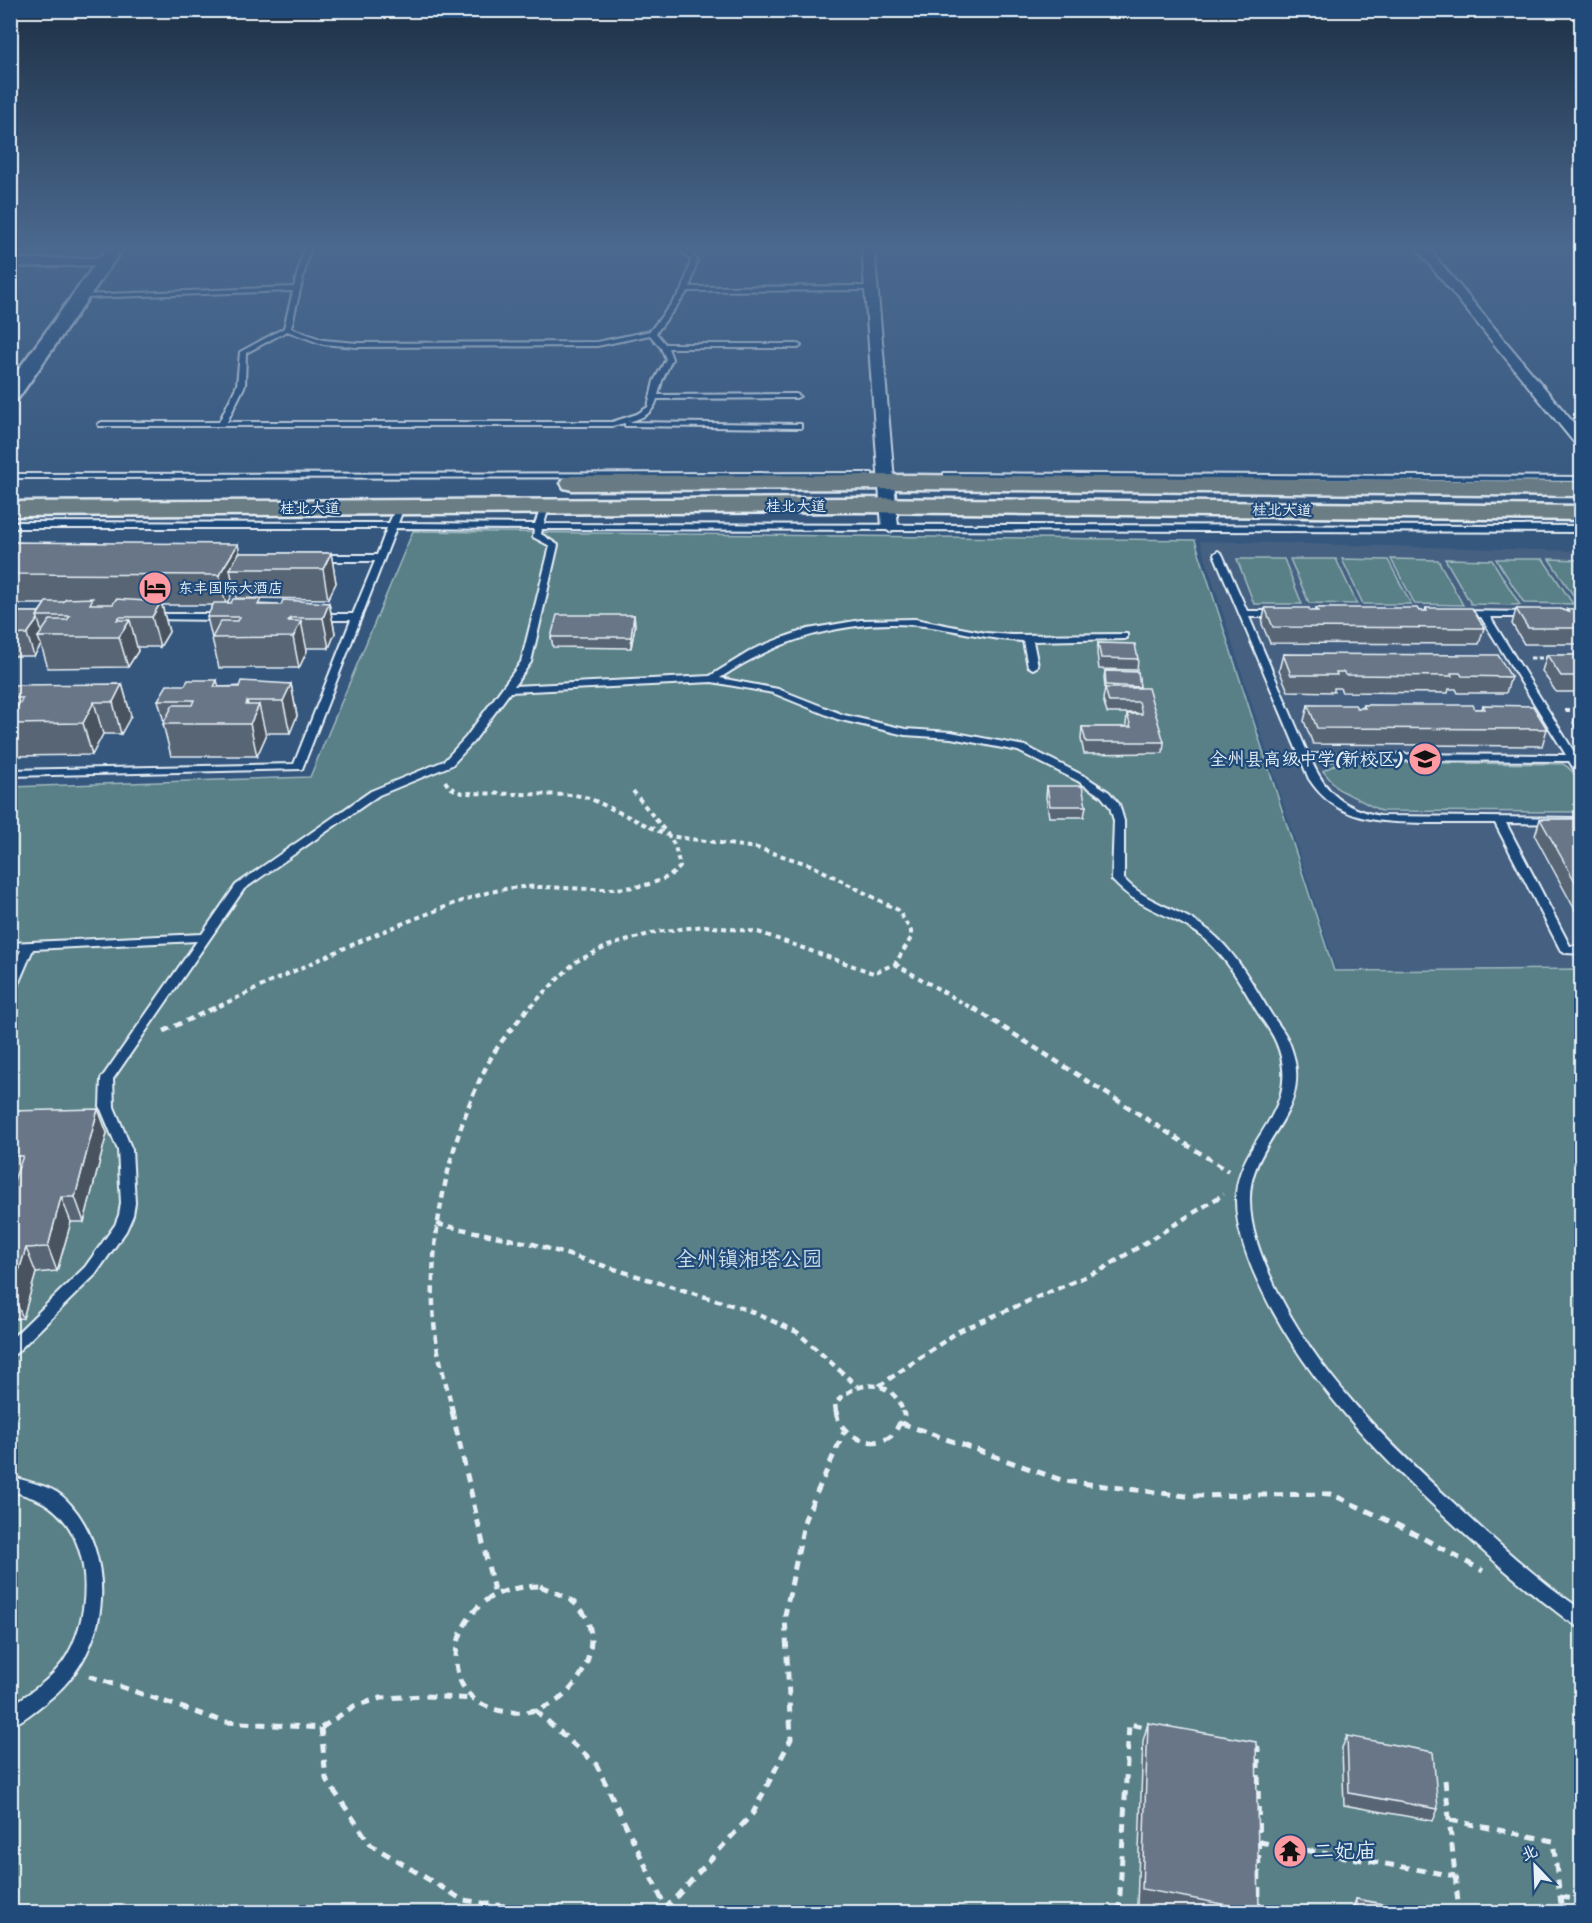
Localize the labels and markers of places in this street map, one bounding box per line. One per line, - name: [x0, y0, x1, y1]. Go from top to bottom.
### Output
- hotel icon: 东丰国际大酒店: [137, 570, 173, 606]
- place label: 东丰国际大酒店: [178, 575, 283, 601]
- school or university icon: 全州县高级中学(新校区): [1407, 741, 1443, 777]
- place label: 全州县高级中学(新校区): [1209, 743, 1404, 775]
- place label: 二妃庙: [1313, 1832, 1376, 1870]
- temple icon: 二妃庙: [1272, 1833, 1308, 1869]

